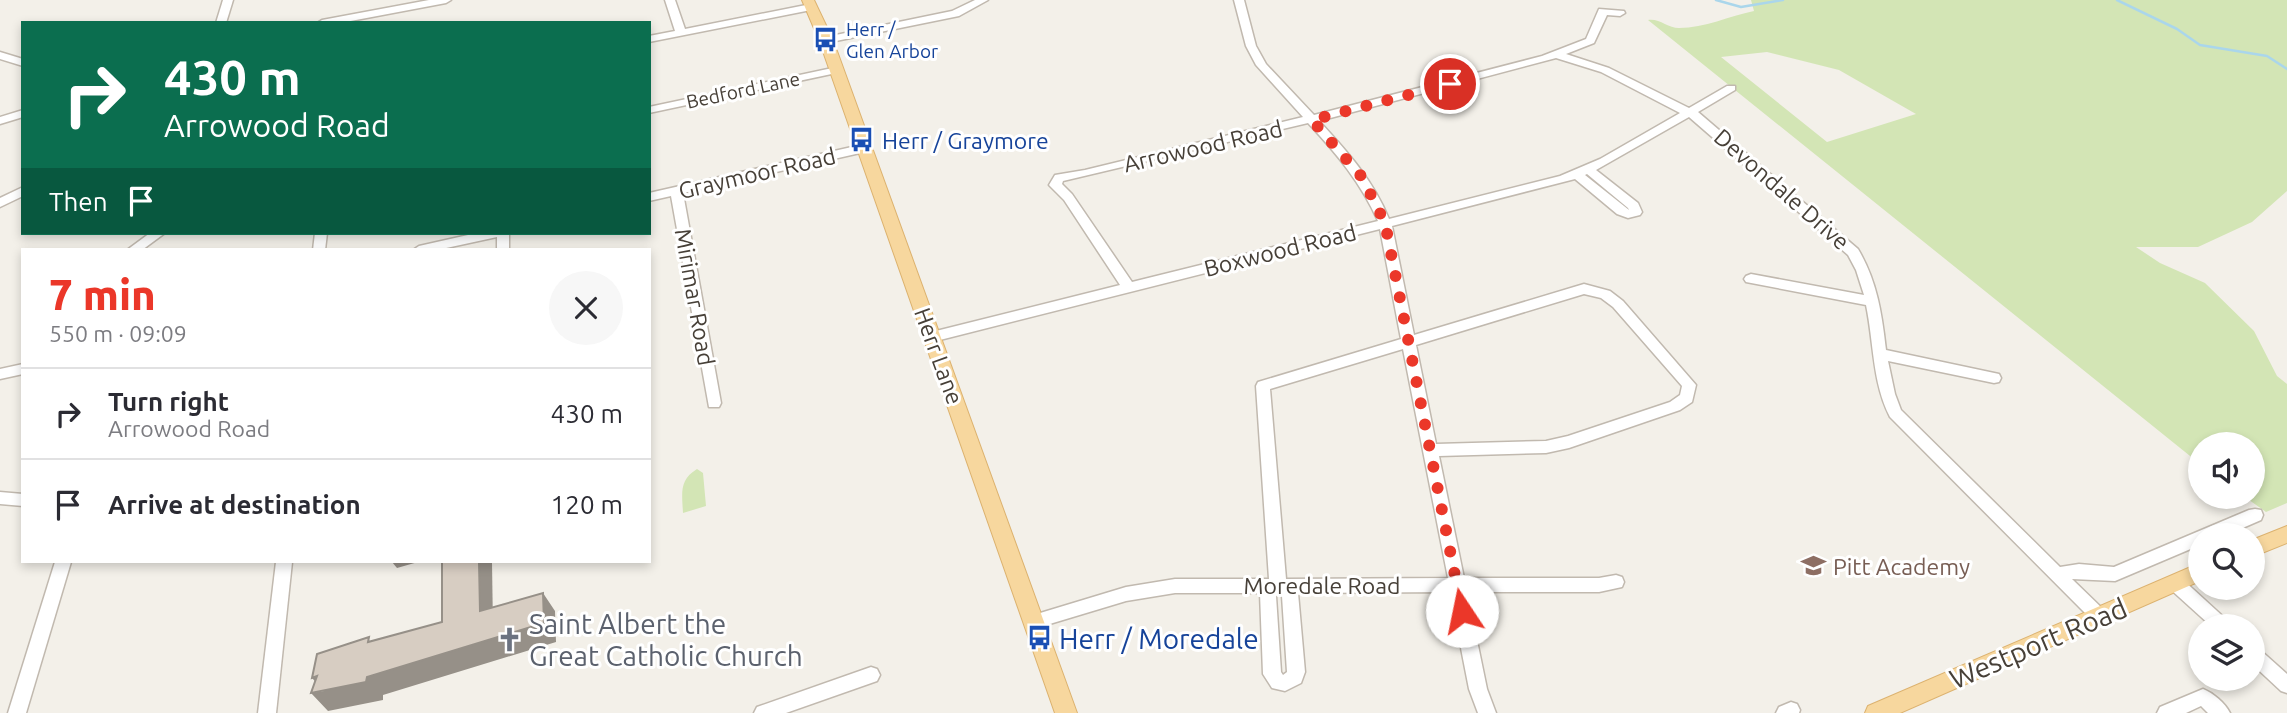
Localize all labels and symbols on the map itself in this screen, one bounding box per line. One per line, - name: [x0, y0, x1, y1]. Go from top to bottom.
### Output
- place label: Herr / Glen Arbor: [846, 18, 938, 62]
- bus stop icon: Herr / Glen Arbor: [812, 26, 840, 54]
- pin: [1420, 54, 1480, 114]
- street label: Bedford Lane: [684, 67, 802, 113]
- street label: Arrowood Road: [1121, 116, 1285, 176]
- street label: Devondale Drive: [1710, 124, 1854, 254]
- bus stop icon: Herr / Graymore: [848, 126, 876, 154]
- place label: Herr / Graymore: [882, 128, 1049, 153]
- street label: Graymoor Road: [676, 143, 838, 203]
- street label: Boxwood Road: [1201, 219, 1359, 281]
- street label: Mirimar Road: [671, 227, 719, 367]
- street label: Herr Lane: [910, 304, 968, 408]
- school or university icon: Pitt Academy: [1799, 552, 1827, 580]
- place label: Pitt Academy: [1833, 554, 1970, 579]
- street label: Moredale Road: [1243, 573, 1401, 598]
- position arrow: [1425, 574, 1499, 648]
- street label: Westport Road: [1945, 592, 2131, 694]
- place label: Saint Albert the Great Catholic Church: [529, 608, 803, 671]
- place label: Herr / Moredale: [1059, 623, 1259, 654]
- bus stop icon: Herr / Moredale: [1025, 624, 1053, 652]
- church icon: Saint Albert the Great Catholic Church: [495, 625, 523, 653]

